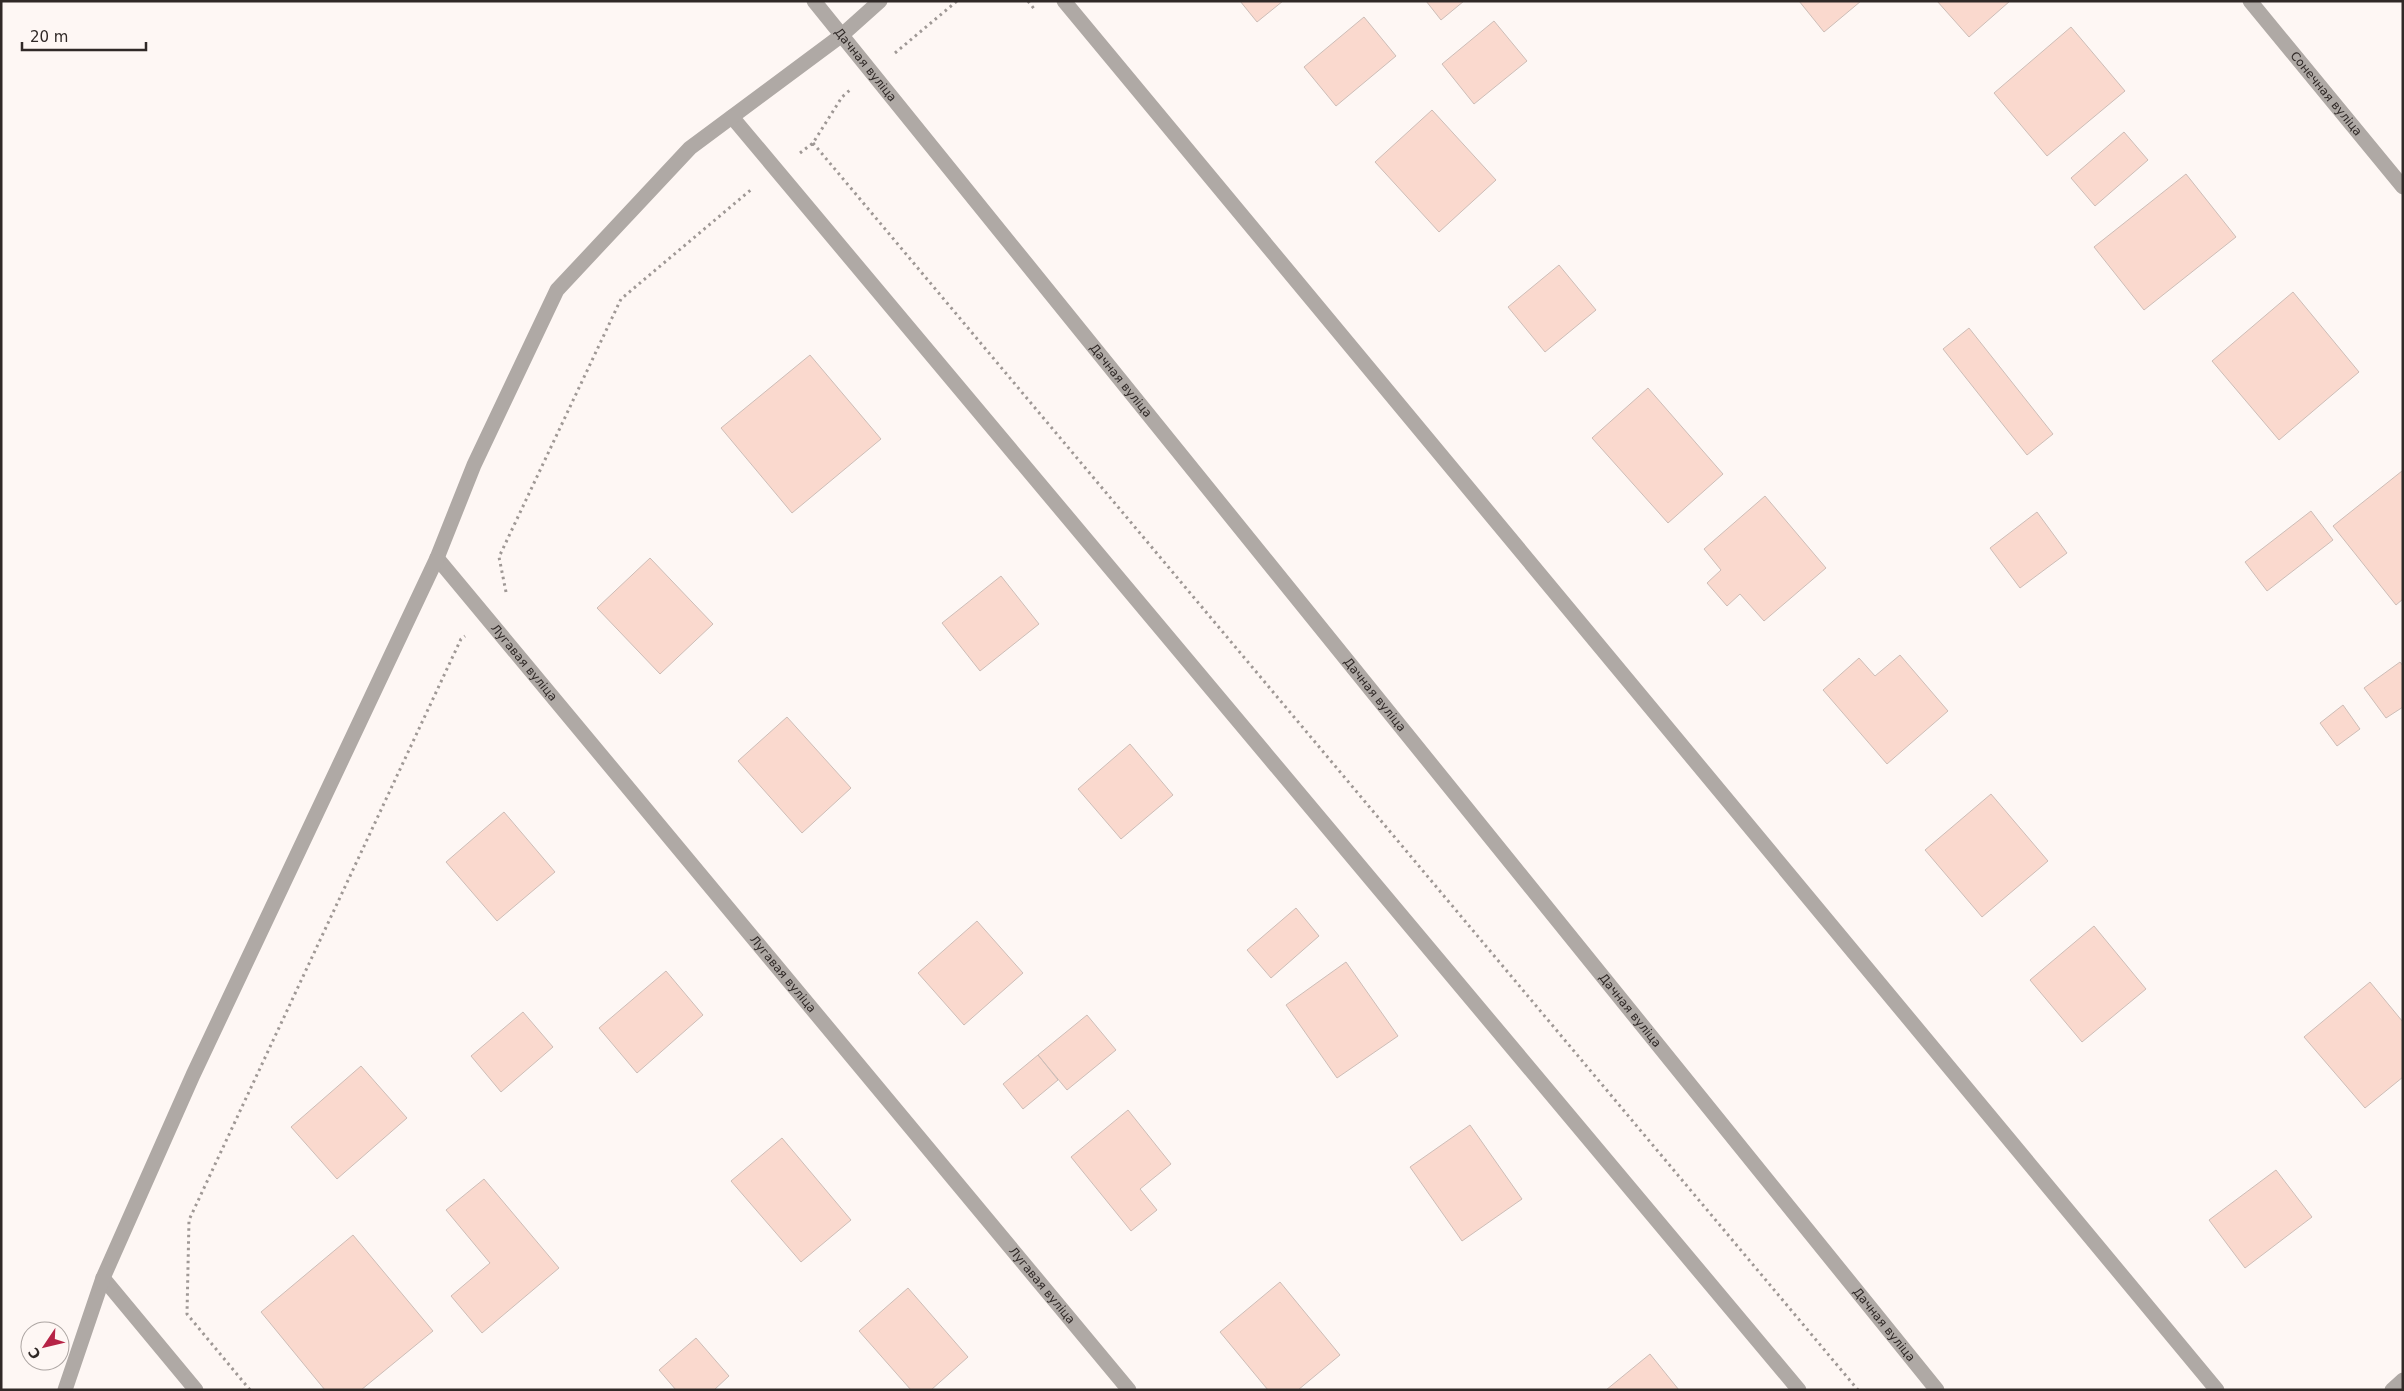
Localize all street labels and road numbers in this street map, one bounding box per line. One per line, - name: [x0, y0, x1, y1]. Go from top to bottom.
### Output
- street label: Дачная вуліца: [832, 25, 900, 104]
- street label: Сонечная вуліца: [2287, 49, 2365, 139]
- street label: Дачная вуліца: [1087, 341, 1155, 420]
- street label: Лугавая вуліца: [488, 621, 560, 704]
- street label: Дачная вуліца: [1341, 655, 1409, 734]
- street label: Лугавая вуліца: [747, 933, 819, 1015]
- street label: Дачная вуліца: [1596, 971, 1664, 1050]
- street label: Лугавая вуліца: [1006, 1244, 1078, 1327]
- street label: Дачная вуліца: [1850, 1285, 1918, 1364]

